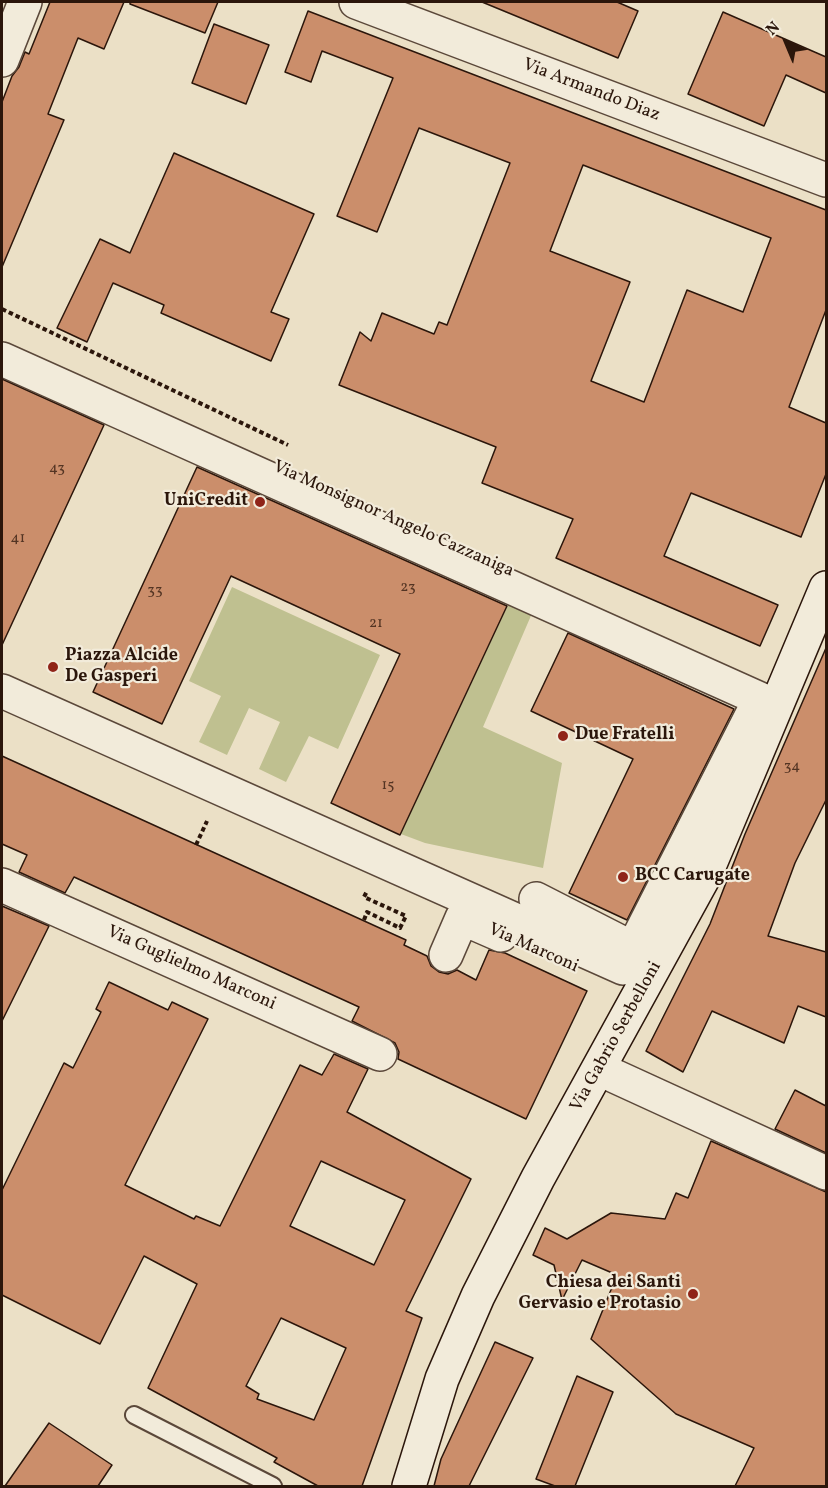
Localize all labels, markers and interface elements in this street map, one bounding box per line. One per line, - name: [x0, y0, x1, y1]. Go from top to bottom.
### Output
- north arrow: [756, 12, 816, 72]
- text: N: [762, 17, 785, 41]
- street label: Via Armando Diaz: [519, 55, 663, 127]
- street label: Via Monsignor Angelo Cazzaniga: [269, 457, 517, 583]
- house number: 43: [49, 460, 65, 478]
- place label: UniCredit: [164, 491, 248, 513]
- marker: UniCredit: [253, 495, 267, 509]
- house number: 41: [11, 530, 25, 548]
- house number: 23: [400, 579, 416, 597]
- house number: 33: [147, 582, 163, 600]
- house number: 21: [369, 615, 383, 633]
- place label: Piazza Alcide De Gasperi: [65, 646, 178, 688]
- marker: Piazza Alcide De Gasperi: [46, 660, 60, 674]
- place label: Due Fratelli: [575, 725, 675, 747]
- marker: Due Fratelli: [556, 729, 570, 743]
- house number: 34: [784, 758, 800, 776]
- house number: 15: [381, 777, 395, 795]
- place label: BCC Carugate: [635, 866, 750, 888]
- marker: BCC Carugate: [616, 870, 630, 884]
- street label: Via Marconi: [485, 920, 581, 978]
- street label: Via Guglielmo Marconi: [103, 922, 279, 1016]
- street label: Via Gabrio Serbelloni: [567, 958, 667, 1116]
- place label: Chiesa dei Santi Gervasio e Protasio: [518, 1273, 681, 1316]
- marker: Chiesa dei Santi Gervasio e Protasio: [686, 1287, 700, 1301]

